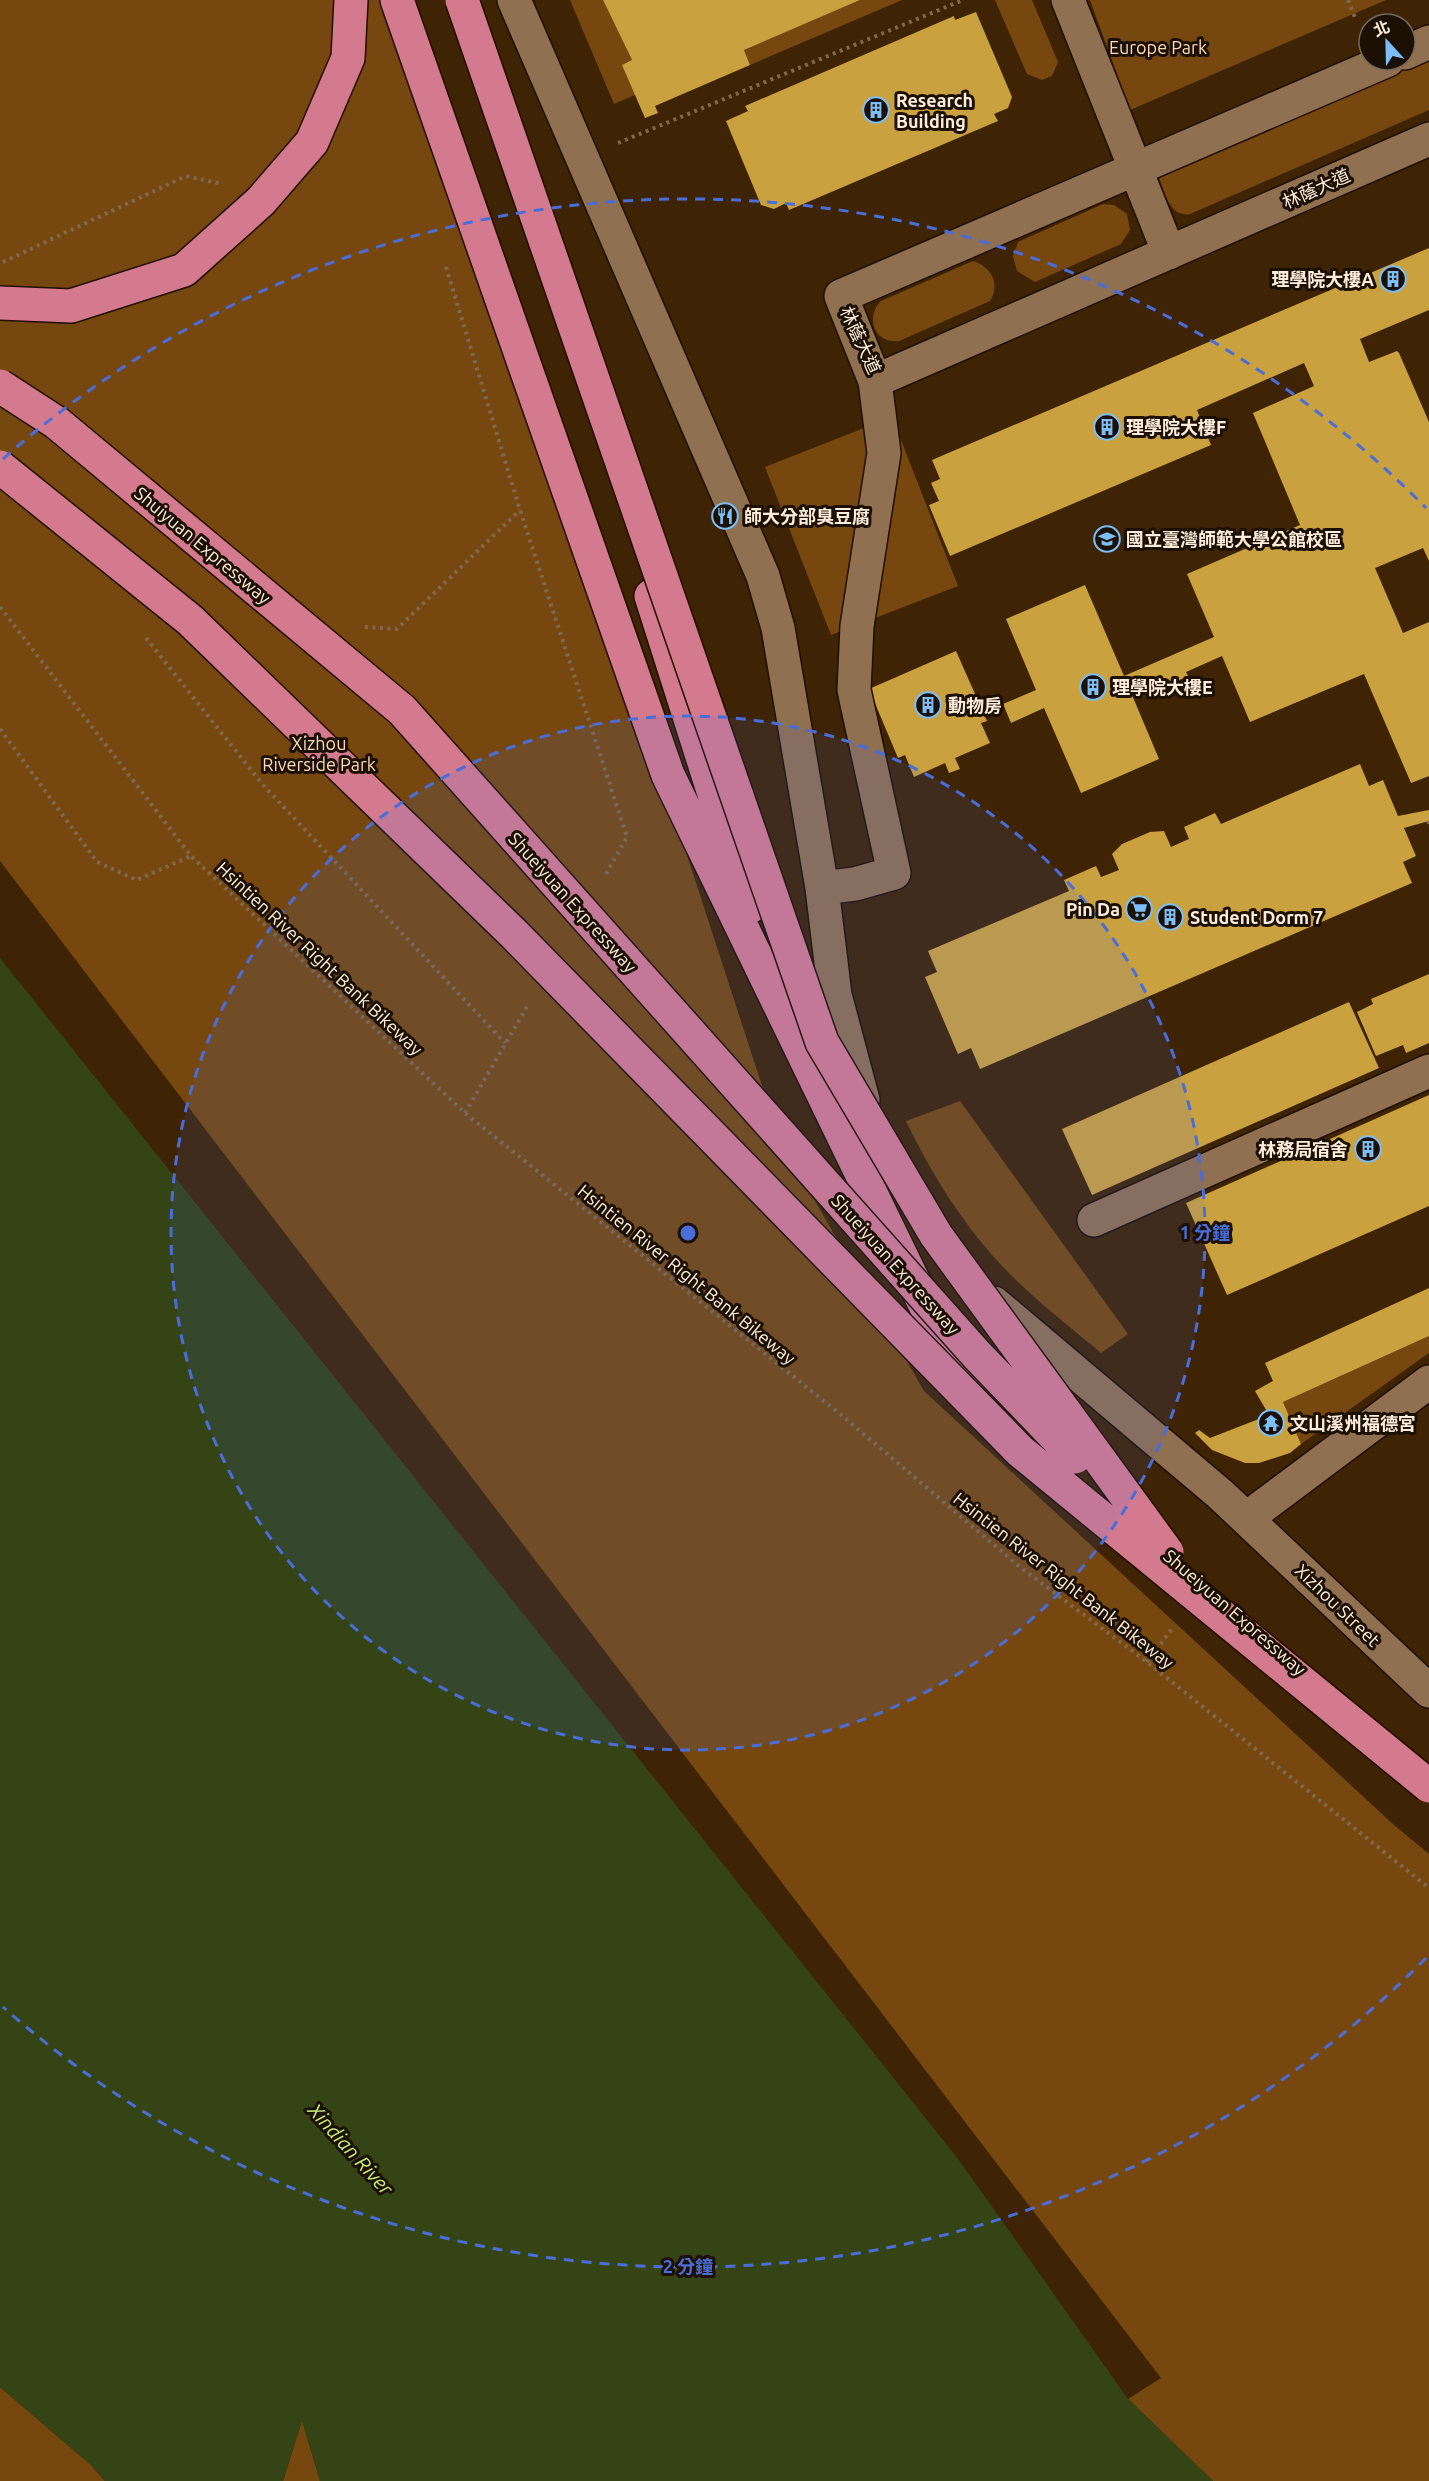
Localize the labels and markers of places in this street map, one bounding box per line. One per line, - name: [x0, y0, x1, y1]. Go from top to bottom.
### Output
- place label: Research Building: [896, 90, 973, 131]
- building icon: Research Building: [861, 95, 891, 125]
- building icon: 理學院大樓A: [1378, 264, 1408, 294]
- place label: 理學院大樓A: [1271, 269, 1374, 289]
- building icon: 理學院大樓F: [1092, 412, 1122, 442]
- place label: 理學院大樓F: [1126, 417, 1226, 437]
- restaurant icon: 師大分部臭豆腐: [710, 501, 740, 531]
- place label: 師大分部臭豆腐: [744, 506, 870, 526]
- school or university icon: 國立臺灣師範大學公館校區: [1092, 524, 1122, 554]
- place label: 國立臺灣師範大學公館校區: [1126, 529, 1342, 549]
- building icon: 理學院大樓E: [1078, 672, 1108, 702]
- place label: 理學院大樓E: [1112, 677, 1213, 697]
- building icon: 動物房: [913, 690, 943, 720]
- place label: 動物房: [948, 695, 1002, 715]
- supermarket icon: Pin Da: [1124, 894, 1154, 924]
- place label: Pin Da: [1066, 899, 1120, 919]
- building icon: Student Dorm 7: [1155, 902, 1185, 932]
- place label: Student Dorm 7: [1190, 907, 1324, 927]
- building icon: 林務局宿舍: [1353, 1134, 1383, 1164]
- place label: 林務局宿舍: [1258, 1139, 1348, 1159]
- centre of rings: [678, 1223, 698, 1243]
- temple icon: 文山溪州福德宮: [1256, 1408, 1286, 1438]
- place label: 文山溪州福德宮: [1290, 1413, 1416, 1433]

